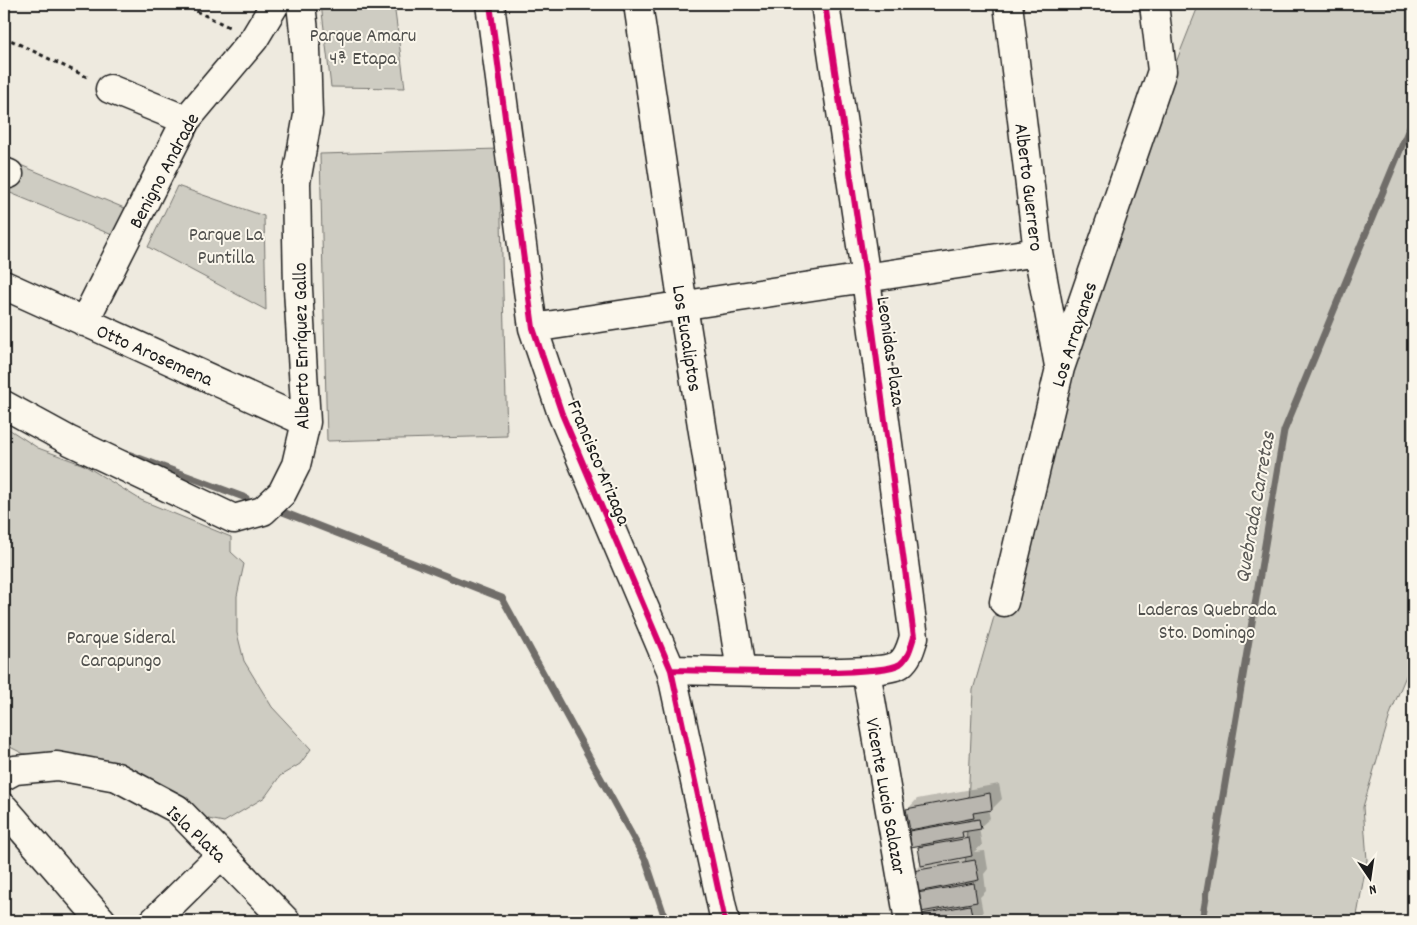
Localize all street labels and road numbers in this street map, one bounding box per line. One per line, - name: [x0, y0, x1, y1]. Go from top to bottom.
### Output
- street label: Benigno Andrade: [123, 109, 208, 234]
- street label: Alberto Guerrero: [1005, 122, 1049, 253]
- street label: Alberto Enríquez Gallo: [288, 262, 318, 430]
- street label: Los Arrayanes: [1046, 279, 1106, 391]
- street label: Los Eucaliptos: [663, 283, 707, 394]
- street label: Leonidas Plaza: [867, 295, 911, 409]
- street label: Otto Arosemena: [91, 318, 217, 395]
- street label: Francisco Arizaga: [558, 396, 636, 531]
- street label: Vicente Lucio Salazar: [856, 716, 912, 878]
- street label: Isla Plata: [159, 800, 232, 871]

